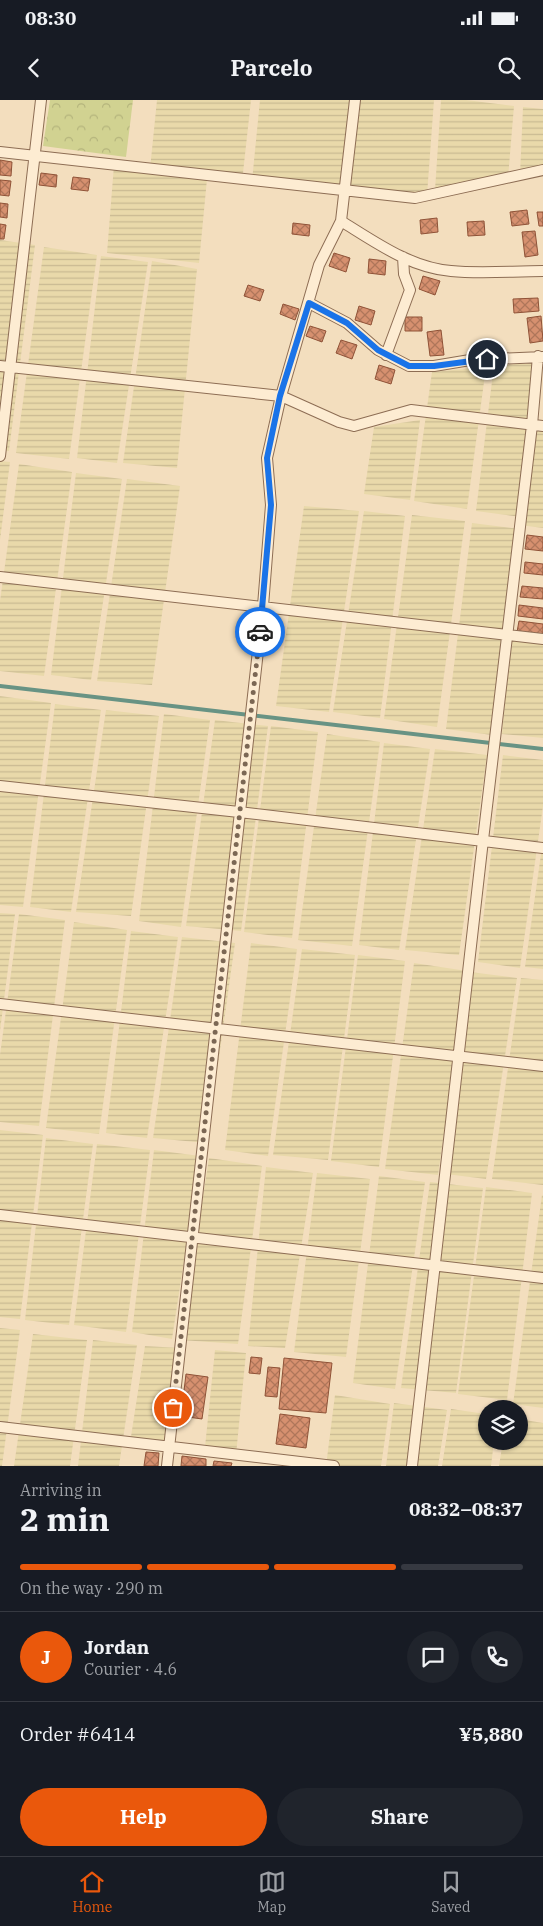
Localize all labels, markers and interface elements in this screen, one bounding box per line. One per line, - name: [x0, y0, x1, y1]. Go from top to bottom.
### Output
- text: 08:30: [25, 6, 76, 30]
- text: Parcelo: [230, 53, 313, 82]
- icon: back: [20, 54, 48, 82]
- icon: search: [495, 54, 523, 82]
- pin: [466, 338, 508, 380]
- icon: home: [473, 345, 501, 373]
- courier: [235, 607, 285, 657]
- icon: car: [246, 618, 274, 646]
- pin: [152, 1387, 194, 1429]
- icon: bag: [159, 1394, 187, 1422]
- map controls: [478, 1400, 528, 1450]
- button: layers: [478, 1400, 528, 1450]
- text: Arriving in: [20, 1480, 102, 1500]
- text: 08:32–08:37: [409, 1497, 523, 1521]
- text: 2 min: [20, 1498, 110, 1540]
- text: On the way · 290 m: [20, 1578, 163, 1598]
- button: chat: [407, 1631, 459, 1683]
- button: phone: [471, 1631, 523, 1683]
- text: Jordan: [84, 1635, 149, 1659]
- text: J: [41, 1645, 51, 1669]
- text: Courier · 4.6: [84, 1659, 177, 1679]
- text: Order #6414: [20, 1722, 135, 1746]
- text: ¥5,880: [459, 1722, 523, 1746]
- button: Help: [20, 1788, 267, 1846]
- button: Share: [277, 1788, 523, 1846]
- tab: Home: [73, 1868, 112, 1916]
- tab: Map: [258, 1868, 286, 1916]
- tab: Saved: [431, 1868, 470, 1916]

